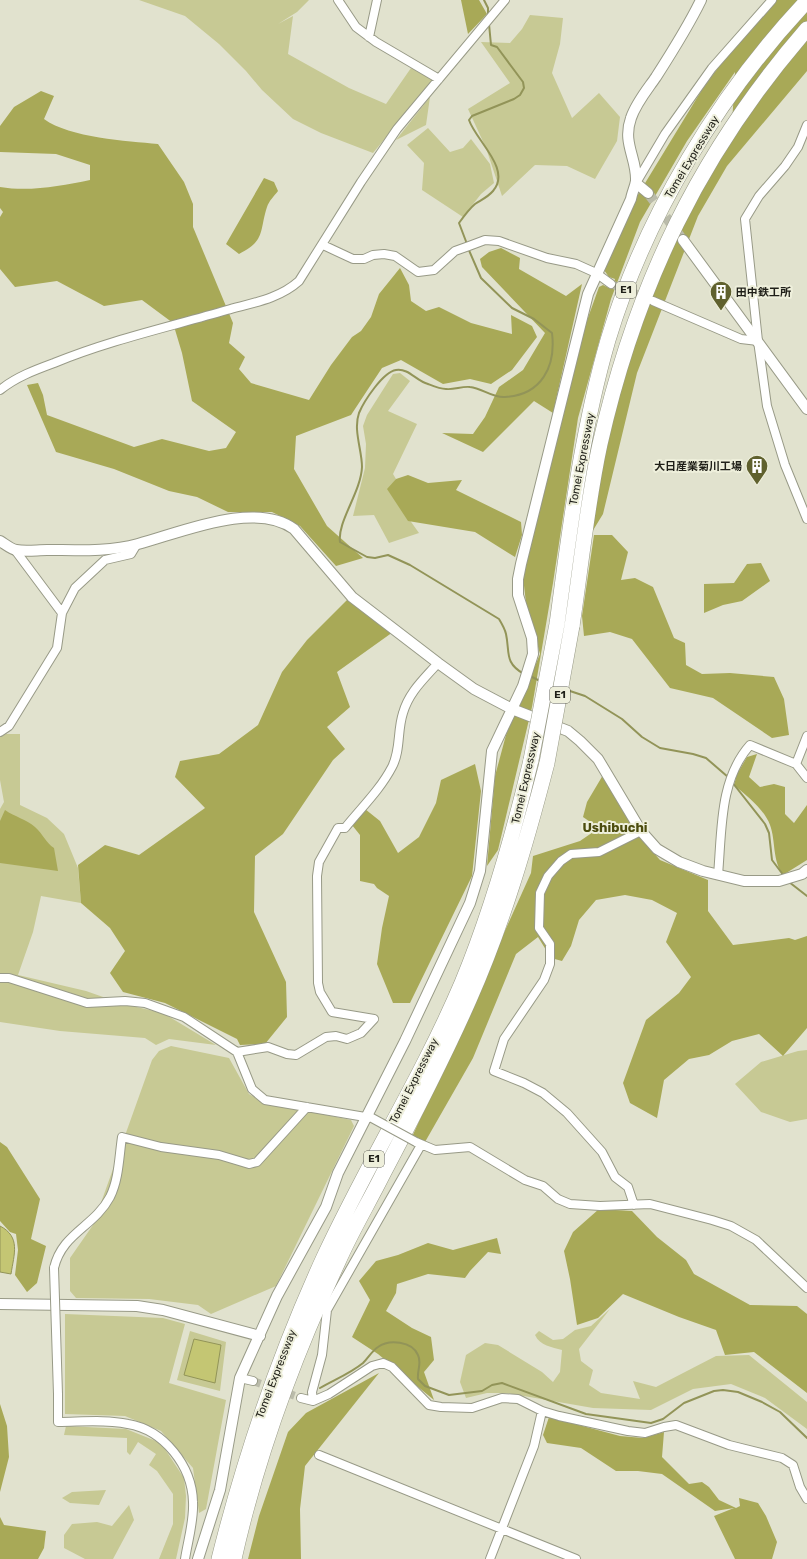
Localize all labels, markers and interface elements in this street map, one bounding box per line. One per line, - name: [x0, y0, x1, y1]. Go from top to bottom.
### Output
- street label: Tomei Expressway: [662, 113, 722, 201]
- building icon: 田中鉄工所: [708, 279, 734, 312]
- road number: E1: [616, 282, 636, 298]
- place label: 田中鉄工所: [736, 286, 791, 299]
- street label: Tomei Expressway: [567, 412, 597, 506]
- building icon: 大日産業菊川工場: [744, 453, 770, 486]
- place label: 大日産業菊川工場: [654, 460, 742, 473]
- road number: E1: [550, 687, 570, 703]
- street label: Tomei Expressway: [509, 731, 543, 825]
- district label: Ushibuchi: [582, 820, 648, 835]
- street label: Tomei Expressway: [387, 1036, 441, 1126]
- road number: E1: [364, 1151, 384, 1167]
- street label: Tomei Expressway: [253, 1328, 299, 1420]

